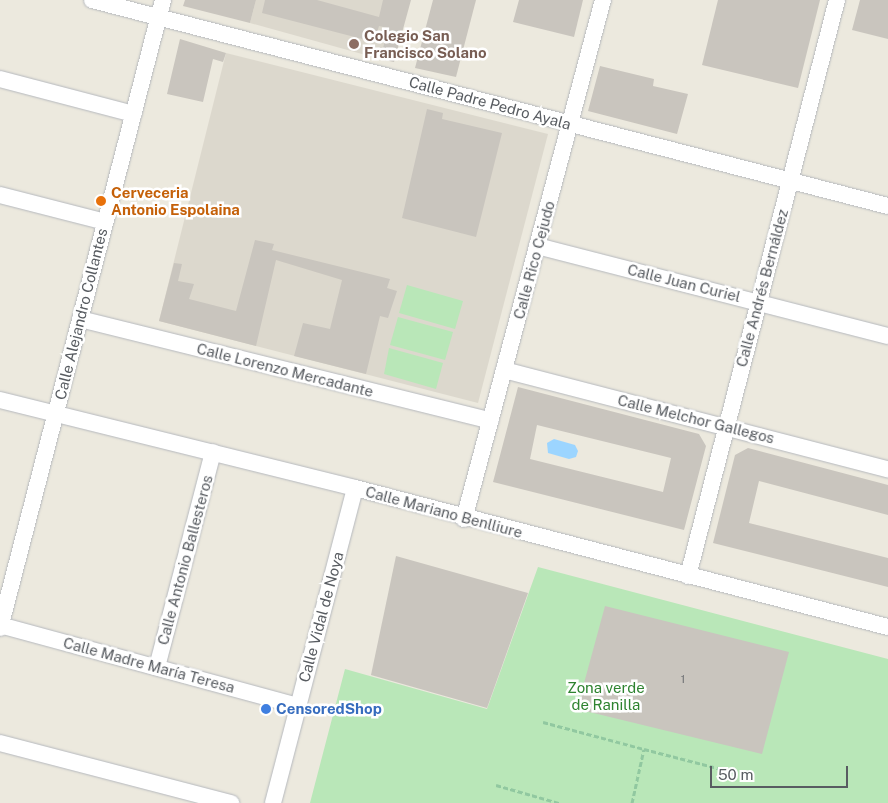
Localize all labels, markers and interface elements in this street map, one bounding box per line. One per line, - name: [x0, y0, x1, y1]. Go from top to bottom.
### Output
- place label: Colegio San Francisco Solano: [364, 26, 487, 61]
- marker: Colegio San Francisco Solano: [348, 38, 360, 50]
- street label: Calle Padre Pedro Ayala: [407, 73, 573, 133]
- place label: Cerveceria Antonio Espolaina: [111, 183, 240, 218]
- marker: Cerveceria Antonio Espolaina: [95, 195, 107, 207]
- street label: Calle Rico Cejudo: [510, 199, 558, 321]
- street label: Calle Andrés Bernáldez: [732, 207, 792, 369]
- street label: Calle Alejandro Collantes: [51, 226, 111, 402]
- street label: Calle Juan Curiel: [626, 260, 742, 306]
- street label: Calle Lorenzo Mercadante: [195, 339, 375, 401]
- street label: Calle Melchor Gallegos: [616, 391, 776, 447]
- street label: Calle Antonio Ballesteros: [154, 473, 216, 647]
- street label: Calle Mariano Benlliure: [363, 482, 525, 542]
- street label: Calle Vidal de Noya: [295, 549, 347, 685]
- street label: Calle Madre María Teresa: [61, 633, 237, 697]
- house number: 1: [681, 673, 685, 687]
- park label: Zona verde de Ranilla: [567, 678, 645, 713]
- place label: CensoredShop: [276, 700, 382, 718]
- marker: CensoredShop: [260, 703, 272, 715]
- scale bar: [713, 756, 850, 788]
- text: 50 m: [718, 766, 753, 783]

